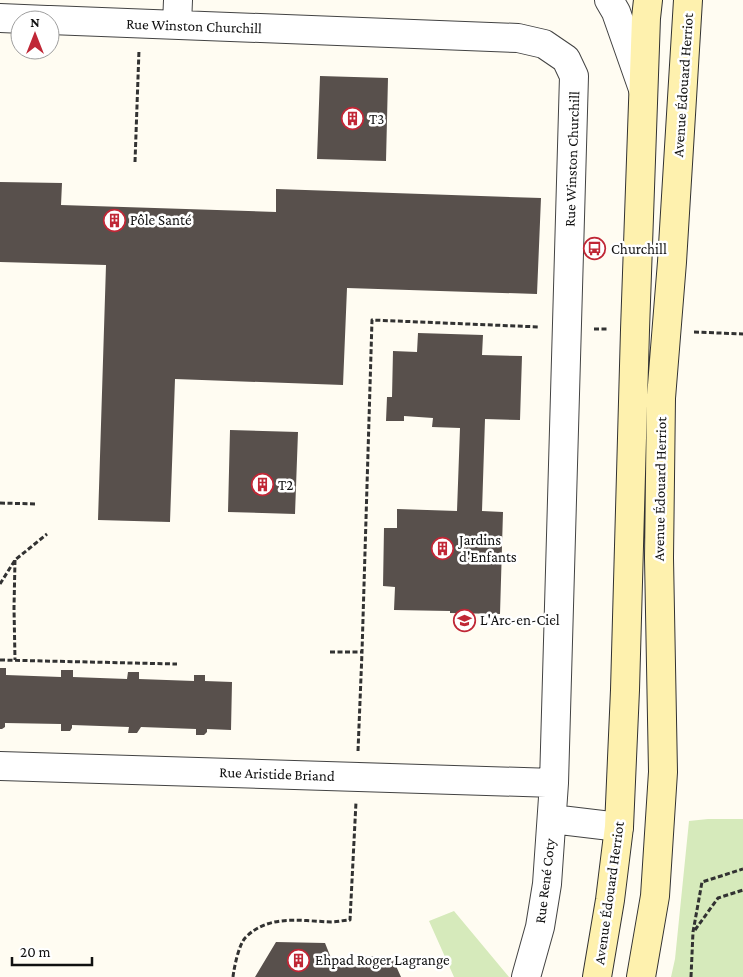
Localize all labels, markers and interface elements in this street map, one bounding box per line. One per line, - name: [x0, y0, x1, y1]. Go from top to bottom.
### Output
- north arrow: [10, 10, 60, 60]
- street label: Avenue Édouard Herriot: [670, 11, 696, 158]
- text: N: [30, 14, 40, 30]
- street label: Rue Winston Churchill: [126, 16, 262, 36]
- street label: Rue Winston Churchill: [562, 91, 582, 227]
- building icon: T3: [341, 107, 365, 131]
- place label: T3: [369, 111, 384, 127]
- building icon: Pôle Santé: [102, 208, 126, 232]
- place label: Pôle Santé: [130, 212, 192, 228]
- bus stop icon: Churchill: [583, 237, 607, 261]
- place label: Churchill: [611, 241, 667, 257]
- street label: Avenue Édouard Herriot: [651, 416, 669, 561]
- building icon: T2: [250, 473, 274, 497]
- place label: T2: [278, 477, 293, 493]
- place label: Jardins d'Enfants: [457, 532, 517, 565]
- building icon: Jardins d'Enfants: [431, 537, 455, 561]
- school or university icon: L'Arc-en-Ciel: [452, 608, 476, 632]
- place label: L'Arc-en-Ciel: [480, 612, 560, 628]
- street label: Rue Aristide Briand: [219, 764, 335, 784]
- street label: Avenue Édouard Herriot: [591, 819, 627, 966]
- street label: Rue René Coty: [532, 837, 559, 925]
- scale bar: [12, 934, 92, 966]
- text: 20 m: [20, 944, 51, 960]
- building icon: Ehpad Roger Lagrange: [287, 948, 311, 972]
- place label: Ehpad Roger Lagrange: [315, 952, 450, 969]

